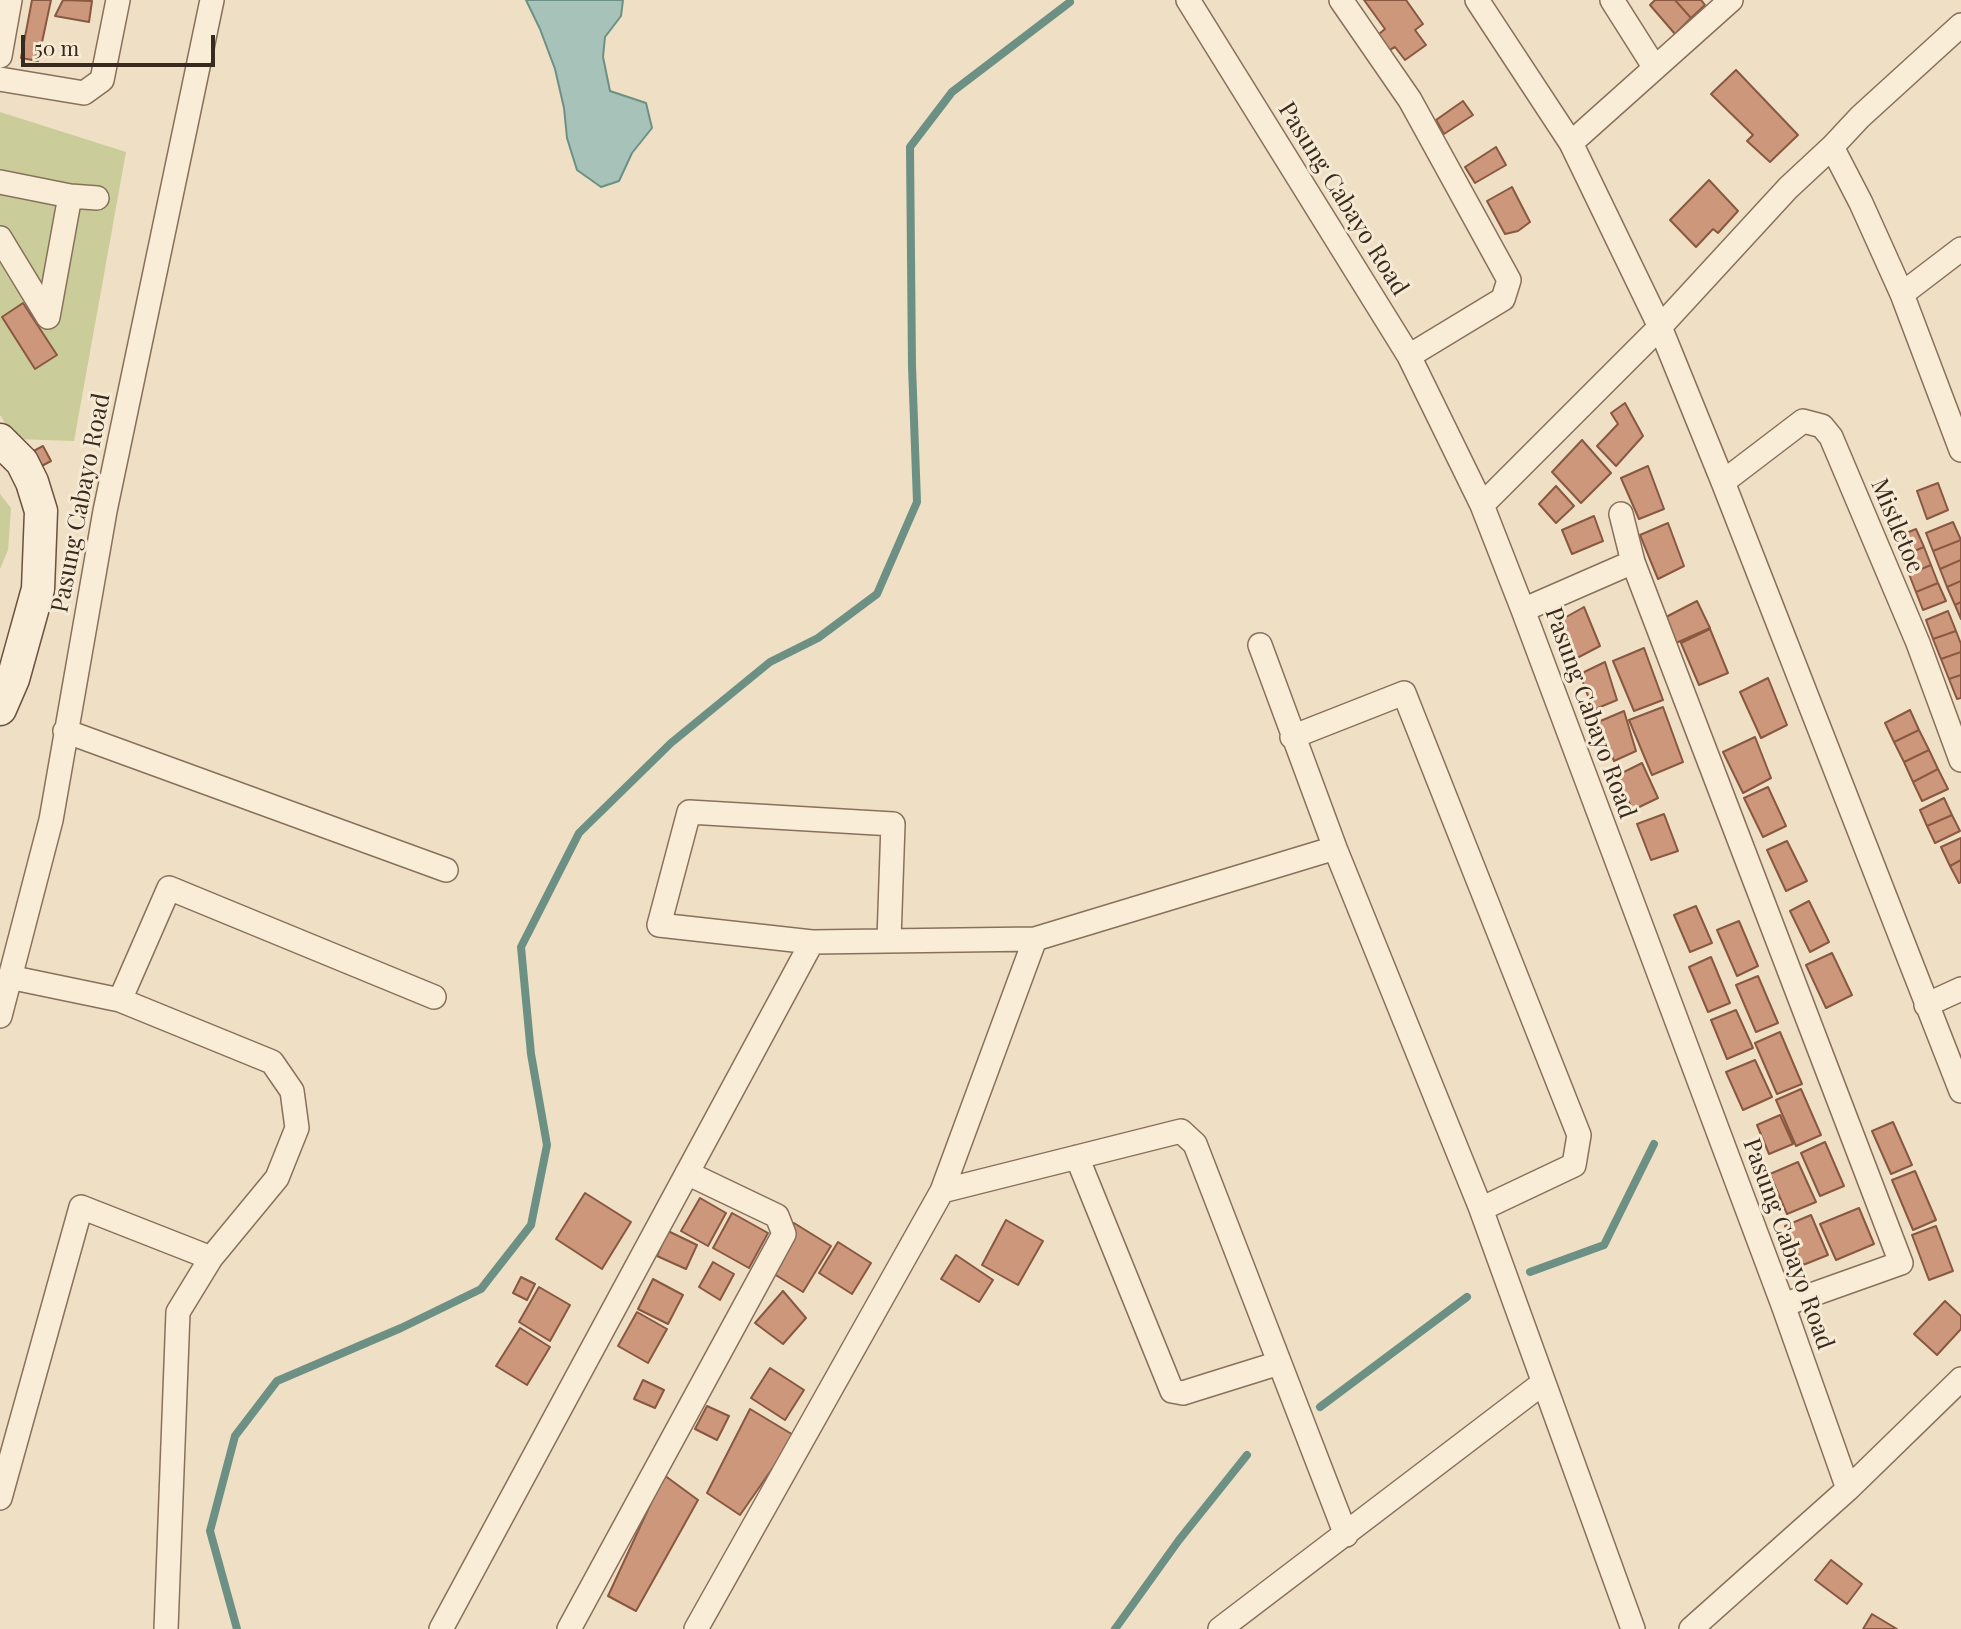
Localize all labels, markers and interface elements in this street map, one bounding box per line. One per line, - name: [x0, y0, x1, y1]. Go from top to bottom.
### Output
- scale bar: [24, 21, 219, 65]
- text: 50 m: [34, 33, 79, 61]
- street label: Pasung Cabayo Road: [1272, 97, 1414, 301]
- street label: Pasung Cabayo Road: [46, 391, 116, 615]
- street label: Mistletoe: [1864, 474, 1930, 578]
- street label: Pasung Cabayo Road: [1538, 603, 1642, 823]
- street label: Pasung Cabayo Road: [1736, 1134, 1840, 1354]

